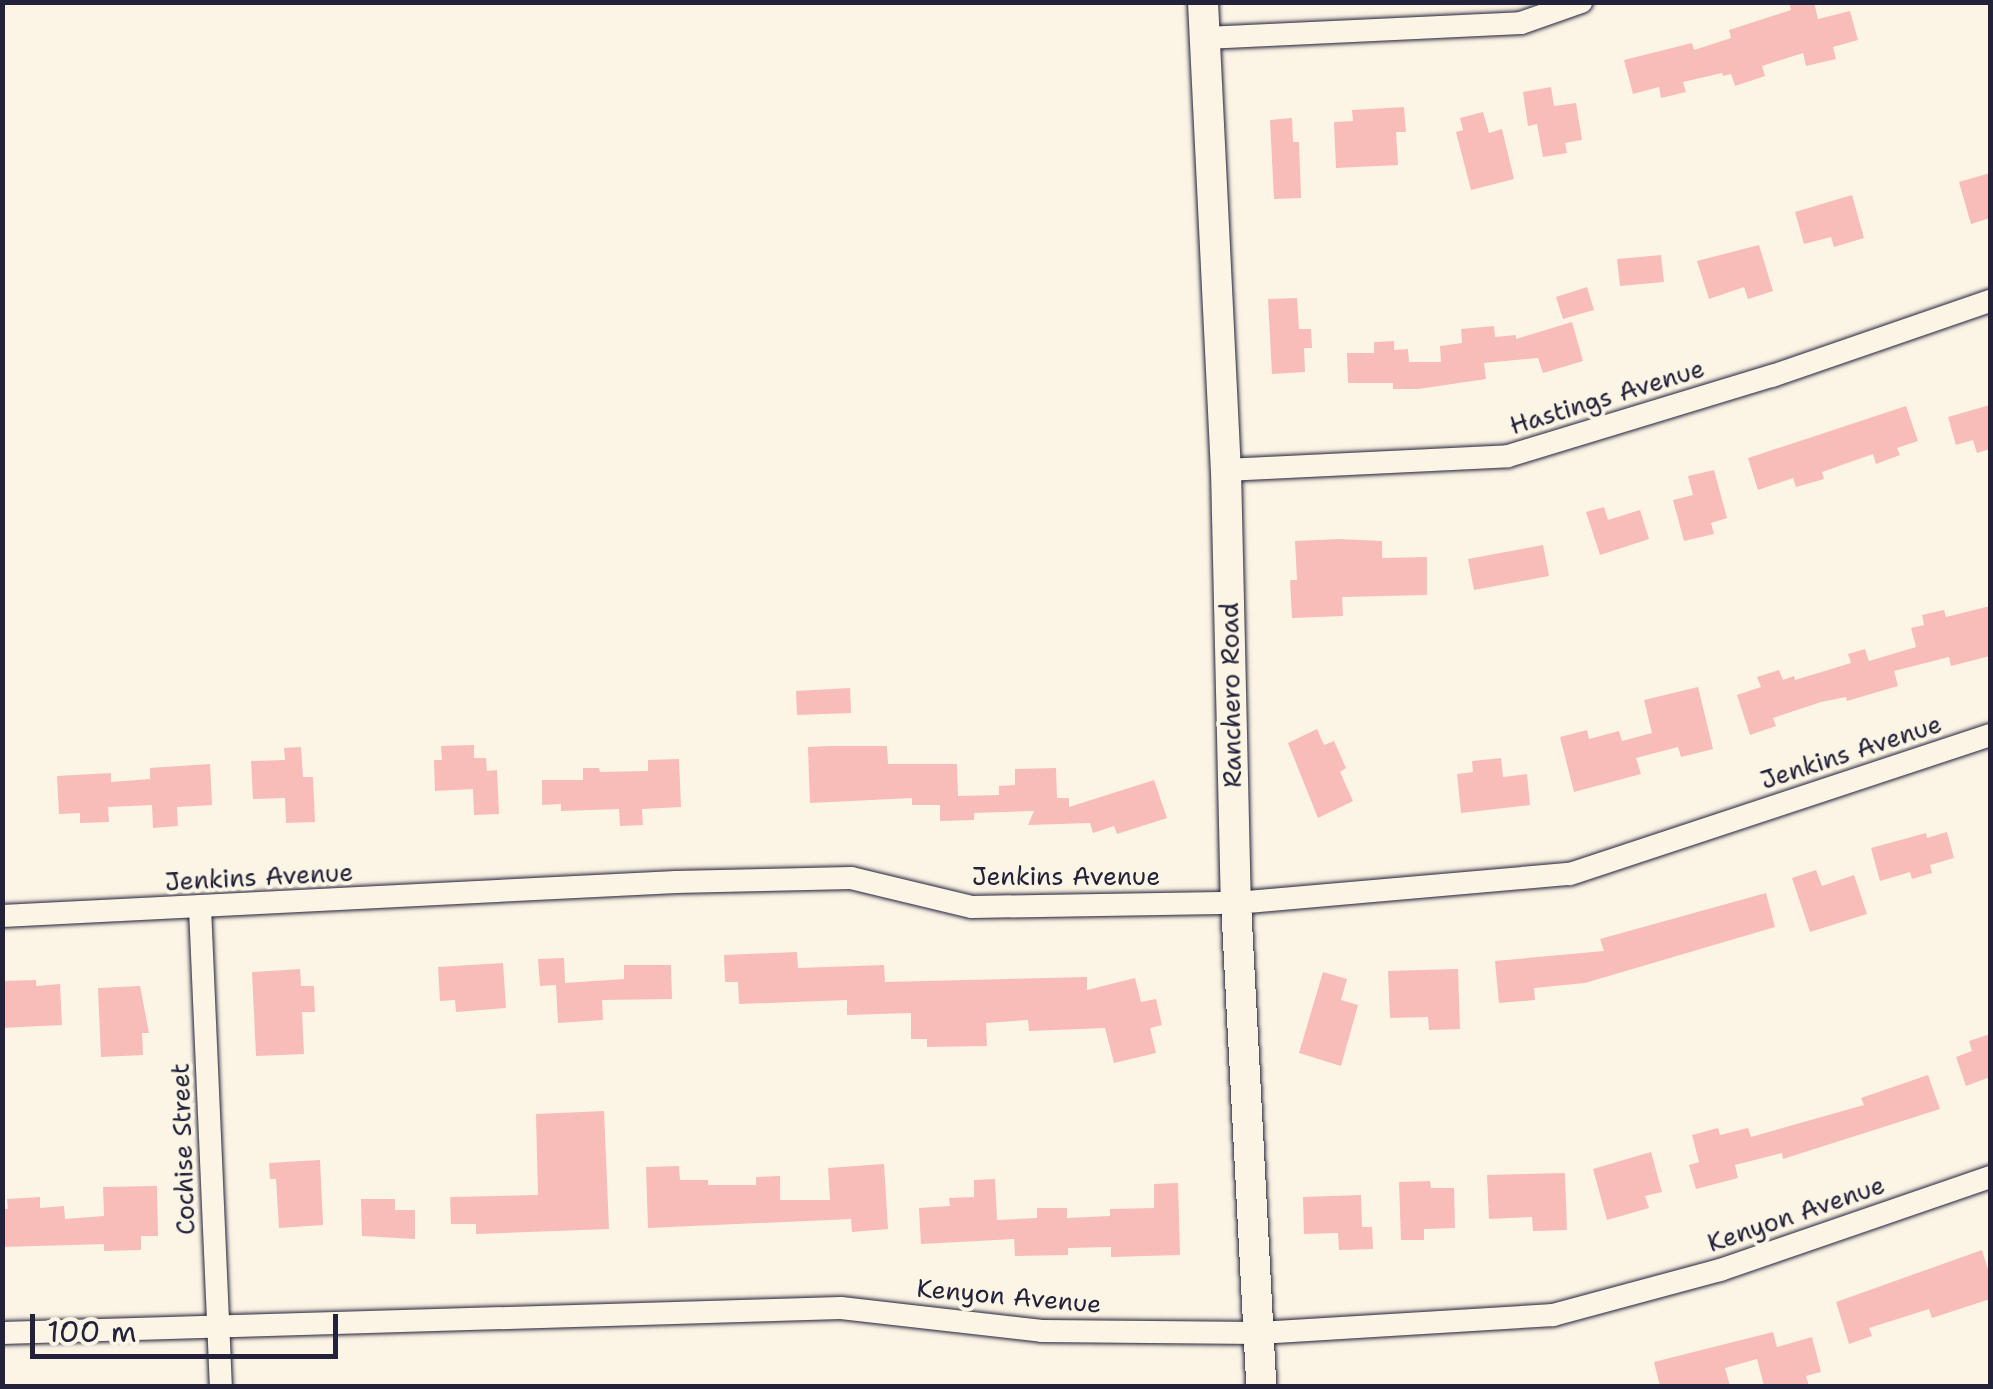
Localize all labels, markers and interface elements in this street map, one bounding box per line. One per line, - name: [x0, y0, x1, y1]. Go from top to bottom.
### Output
- street label: Hastings Avenue: [1506, 353, 1708, 441]
- street label: Ranchero Road: [1214, 602, 1248, 788]
- street label: Jenkins Avenue: [1757, 709, 1945, 795]
- street label: Jenkins Avenue: [164, 857, 354, 897]
- street label: Jenkins Avenue: [972, 861, 1160, 891]
- street label: Cochise Street: [165, 1063, 201, 1235]
- street label: Kenyon Avenue: [1703, 1170, 1889, 1258]
- street label: Kenyon Avenue: [915, 1273, 1103, 1319]
- scale bar: [35, 1294, 342, 1356]
- text: 100 m: [47, 1311, 137, 1352]

